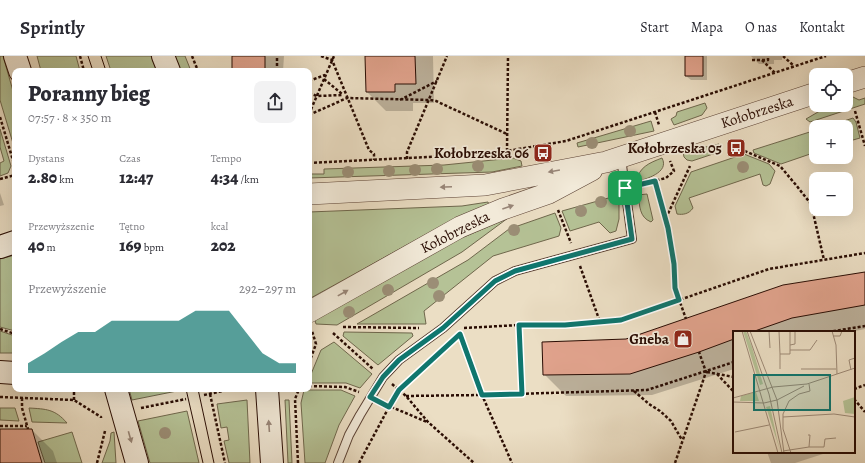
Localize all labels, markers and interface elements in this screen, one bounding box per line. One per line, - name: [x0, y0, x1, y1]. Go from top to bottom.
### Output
- text: Sprintly: [20, 15, 85, 41]
- text: Start: [640, 18, 669, 37]
- text: Mapa: [691, 18, 723, 37]
- text: O nas: [745, 18, 777, 37]
- text: Kontakt: [799, 18, 845, 37]
- map controls: [809, 68, 853, 216]
- button: locate: [809, 68, 853, 112]
- text: Poranny bieg: [28, 79, 150, 109]
- button: share: [254, 81, 296, 123]
- street label: Kołobrzeska: [718, 91, 796, 133]
- text: 07:57 · 8 × 350 m: [28, 109, 112, 126]
- button: +: [809, 120, 853, 164]
- bus stop icon: Kołobrzeska 05: [725, 137, 747, 159]
- place label: Kołobrzeska 05: [628, 138, 722, 158]
- bus stop icon: Kołobrzeska 06: [532, 142, 554, 164]
- place label: Kołobrzeska 06: [434, 143, 529, 163]
- text: Dystans: [28, 151, 64, 166]
- text: Czas: [119, 151, 141, 166]
- text: Tempo: [211, 151, 241, 166]
- text: 2.80: [28, 166, 57, 189]
- text: 12:47: [119, 166, 153, 189]
- text: 4:34: [211, 166, 238, 189]
- one-way arrow: [548, 168, 560, 174]
- pin: [608, 171, 642, 205]
- text: km: [57, 172, 74, 187]
- text: /km: [238, 172, 259, 187]
- button: −: [809, 172, 853, 216]
- icon: arrive: [614, 177, 636, 199]
- one-way arrow: [440, 184, 452, 191]
- one-way arrow: [502, 204, 514, 210]
- street label: Kołobrzeska: [417, 206, 493, 258]
- text: Przewyższenie: [28, 219, 94, 234]
- text: Tętno: [119, 219, 145, 234]
- text: kcal: [211, 219, 228, 234]
- text: 40: [28, 234, 44, 257]
- text: 169: [119, 234, 142, 257]
- text: 202: [211, 234, 236, 257]
- text: m: [44, 240, 56, 255]
- text: bpm: [142, 240, 164, 255]
- text: Przewyższenie: [28, 280, 106, 297]
- text: 292–297 m: [239, 280, 296, 297]
- one-way arrow: [337, 290, 349, 297]
- shop icon: Gneba: [672, 328, 694, 350]
- place label: Gneba: [629, 329, 670, 349]
- inset map: [733, 331, 855, 453]
- one-way arrow: [266, 420, 273, 432]
- one-way arrow: [127, 431, 133, 444]

